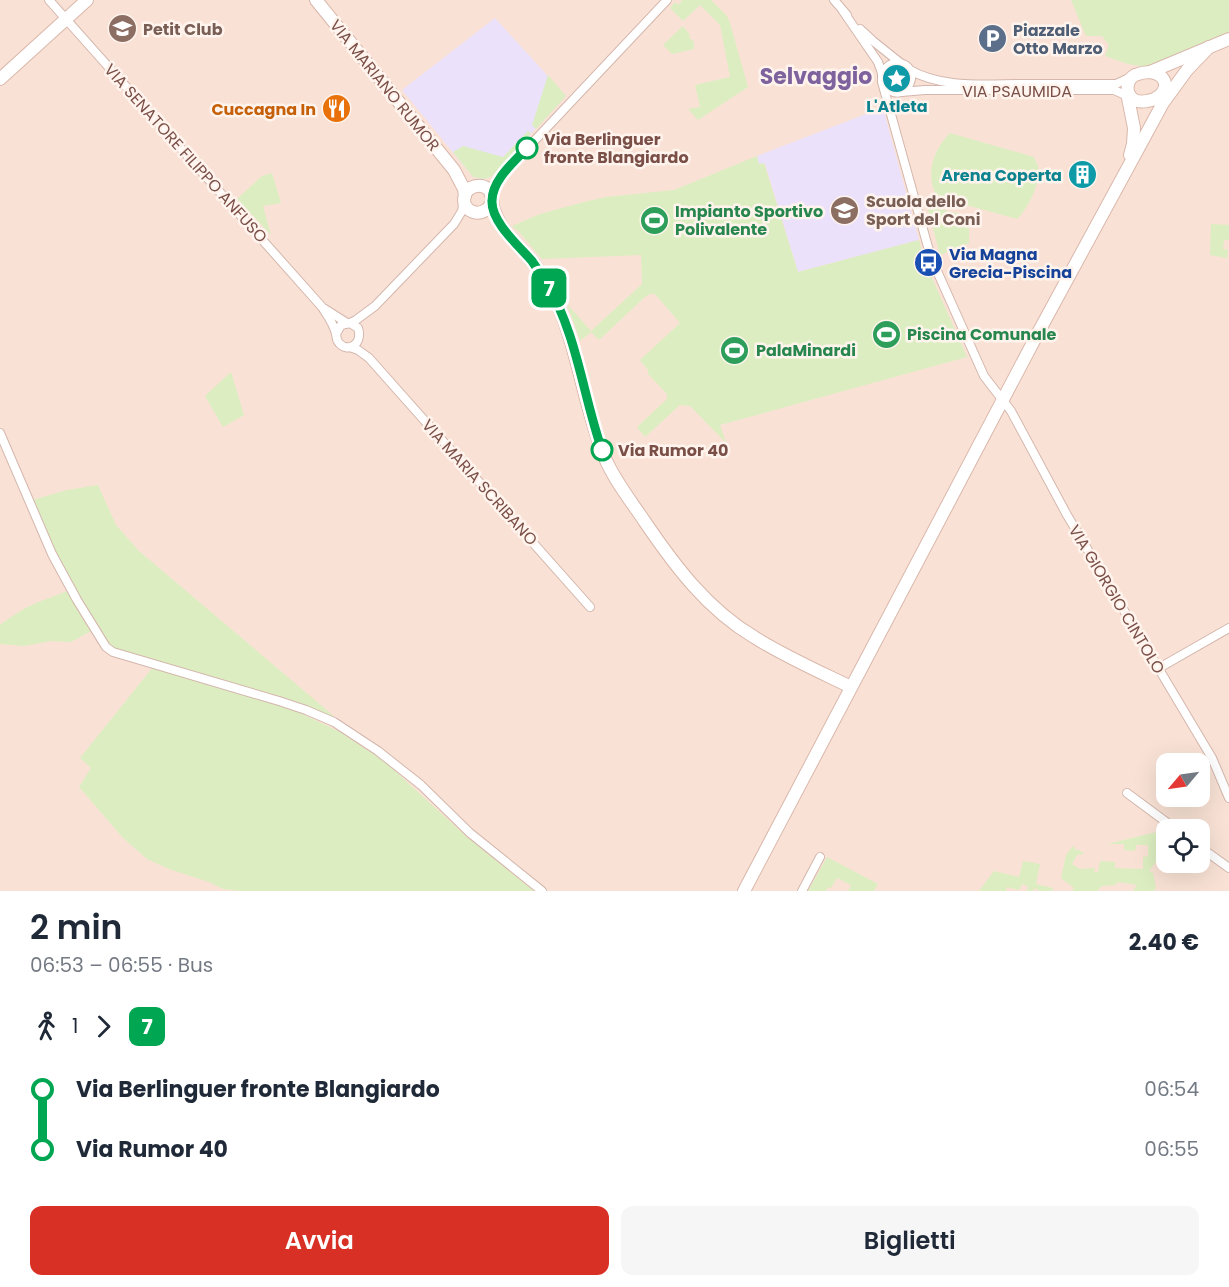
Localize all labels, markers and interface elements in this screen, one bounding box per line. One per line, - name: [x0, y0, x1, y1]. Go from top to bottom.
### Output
- school or university icon: Petit Club: [106, 13, 138, 45]
- street label: VIA MARIANO RUMOR: [324, 15, 445, 156]
- place label: Petit Club: [143, 18, 223, 41]
- place label: Piazzale Otto Marzo: [1013, 19, 1103, 60]
- parking icon: Piazzale Otto Marzo: [976, 23, 1008, 55]
- street label: VIA SENATORE FILIPPO ANFUSO: [99, 59, 272, 248]
- district label: Selvaggio: [760, 61, 872, 92]
- place icon: L'Atleta: [881, 62, 913, 94]
- street label: VIA PSAUMIDA: [962, 80, 1072, 103]
- restaurant icon: Cuccagna In: [321, 93, 353, 125]
- place label: L'Atleta: [866, 95, 928, 118]
- place label: Cuccagna In: [211, 98, 316, 121]
- place label: Via Berlinguer fronte Blangiardo: [544, 128, 689, 169]
- marker: Via Berlinguer fronte Blangiardo: [516, 137, 538, 159]
- building icon: Arena Coperta: [1067, 159, 1099, 191]
- place label: Arena Coperta: [941, 164, 1062, 187]
- place label: Scuola dello Sport del Coni: [866, 190, 980, 231]
- school or university icon: Scuola dello Sport del Coni: [829, 194, 861, 226]
- place label: Impianto Sportivo Polivalente: [675, 200, 823, 241]
- sports icon: Impianto Sportivo Polivalente: [638, 204, 670, 236]
- place label: Via Magna Grecia-Piscina: [949, 243, 1072, 284]
- bus stop icon: Via Magna Grecia-Piscina: [912, 247, 944, 279]
- line badge: 7: [530, 268, 568, 308]
- text: 7: [543, 274, 555, 303]
- sports icon: Piscina Comunale: [870, 318, 902, 350]
- place label: Piscina Comunale: [907, 323, 1057, 346]
- sports icon: PalaMinardi: [719, 334, 751, 366]
- place label: PalaMinardi: [756, 339, 856, 362]
- street label: VIA MARIA SCRIBANO: [417, 414, 543, 551]
- marker: Via Rumor 40: [591, 439, 613, 461]
- place label: Via Rumor 40: [618, 439, 729, 462]
- street label: VIA GIORGIO CINTOLO: [1063, 520, 1170, 678]
- north arrow: [1156, 753, 1210, 807]
- map controls: [1156, 753, 1210, 873]
- button: locate: [1156, 819, 1210, 873]
- text: 2 min: [30, 904, 122, 951]
- text: 2.40 €: [1129, 927, 1199, 958]
- text: 06:53 – 06:55 · Bus: [30, 951, 213, 979]
- icon: walk: [30, 1010, 63, 1043]
- icon: forward: [87, 1010, 120, 1043]
- text: 1: [72, 1012, 78, 1040]
- text: 7: [141, 1012, 153, 1041]
- text: Via Berlinguer fronte Blangiardo: [76, 1074, 440, 1105]
- text: 06:54: [1144, 1075, 1199, 1103]
- text: Via Rumor 40: [76, 1134, 228, 1165]
- text: 06:55: [1144, 1135, 1199, 1163]
- button: Avvia: [30, 1206, 609, 1275]
- button: Biglietti: [621, 1206, 1199, 1275]

